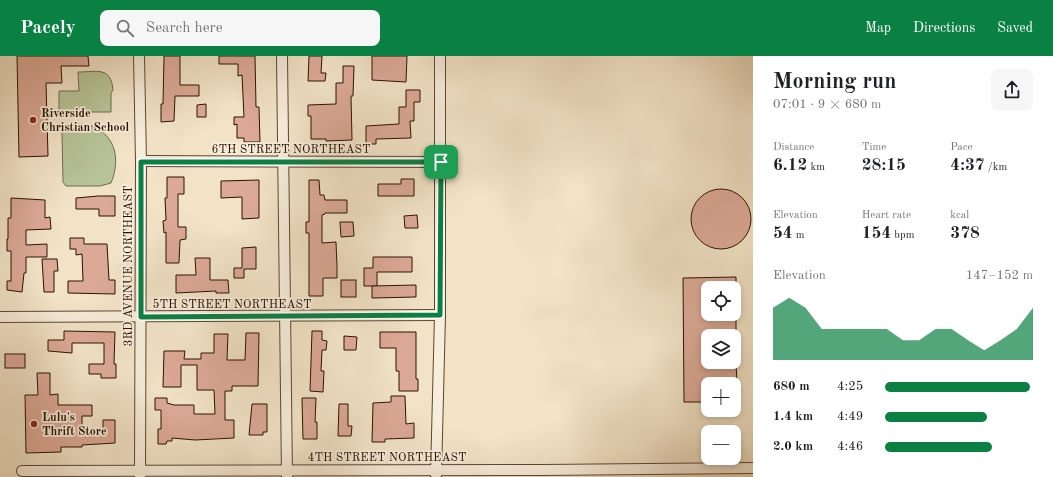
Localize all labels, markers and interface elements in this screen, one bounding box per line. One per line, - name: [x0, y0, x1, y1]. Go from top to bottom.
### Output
- search box: [100, 10, 380, 46]
- icon: search: [114, 17, 136, 39]
- text: Pacely: [20, 19, 76, 38]
- text: Search here: [146, 21, 223, 36]
- text: Map: [865, 21, 891, 35]
- text: Directions: [913, 21, 975, 35]
- text: Saved: [997, 21, 1033, 35]
- button: share: [991, 69, 1033, 111]
- text: Morning run: [773, 71, 896, 93]
- text: 07:01 · 9 × 680 m: [773, 98, 881, 111]
- place label: Riverside Christian School: [41, 108, 129, 134]
- marker: Riverside Christian School: [28, 115, 38, 125]
- text: Distance: [773, 142, 814, 153]
- text: Time: [862, 142, 886, 153]
- text: Pace: [950, 142, 973, 153]
- street label: 6TH STREET NORTHEAST: [211, 144, 371, 156]
- pin: [424, 145, 458, 179]
- icon: arrive: [430, 151, 452, 173]
- text: 6.12: [773, 157, 807, 174]
- text: 28:15: [862, 157, 906, 174]
- text: 4:37: [950, 157, 985, 174]
- text: km: [807, 162, 825, 173]
- text: /km: [985, 162, 1007, 173]
- street label: 3RD AVENUE NORTHEAST: [123, 186, 135, 346]
- text: Elevation: [773, 210, 818, 221]
- text: Heart rate: [862, 210, 911, 221]
- text: kcal: [950, 210, 969, 221]
- text: 54: [773, 225, 793, 242]
- text: 154: [862, 225, 891, 242]
- text: 378: [950, 225, 980, 242]
- text: m: [793, 230, 805, 241]
- text: bpm: [891, 230, 914, 241]
- text: Elevation: [773, 269, 826, 282]
- text: 147–152 m: [966, 269, 1033, 282]
- map controls: [701, 281, 741, 465]
- button: locate: [701, 281, 741, 321]
- street label: 5TH STREET NORTHEAST: [152, 298, 312, 311]
- button: layers: [701, 329, 741, 369]
- button: +: [701, 377, 741, 417]
- text: 680 m: [773, 380, 810, 393]
- text: 4:25: [837, 380, 863, 393]
- text: 1.4 km: [773, 410, 813, 423]
- text: 4:49: [837, 410, 863, 423]
- place label: Lulu's Thrift Store: [42, 412, 107, 438]
- marker: Lulu's Thrift Store: [29, 419, 39, 429]
- button: −: [701, 425, 741, 465]
- text: 2.0 km: [773, 440, 813, 453]
- text: 4:46: [837, 440, 863, 453]
- street label: 4TH STREET NORTHEAST: [307, 452, 467, 464]

